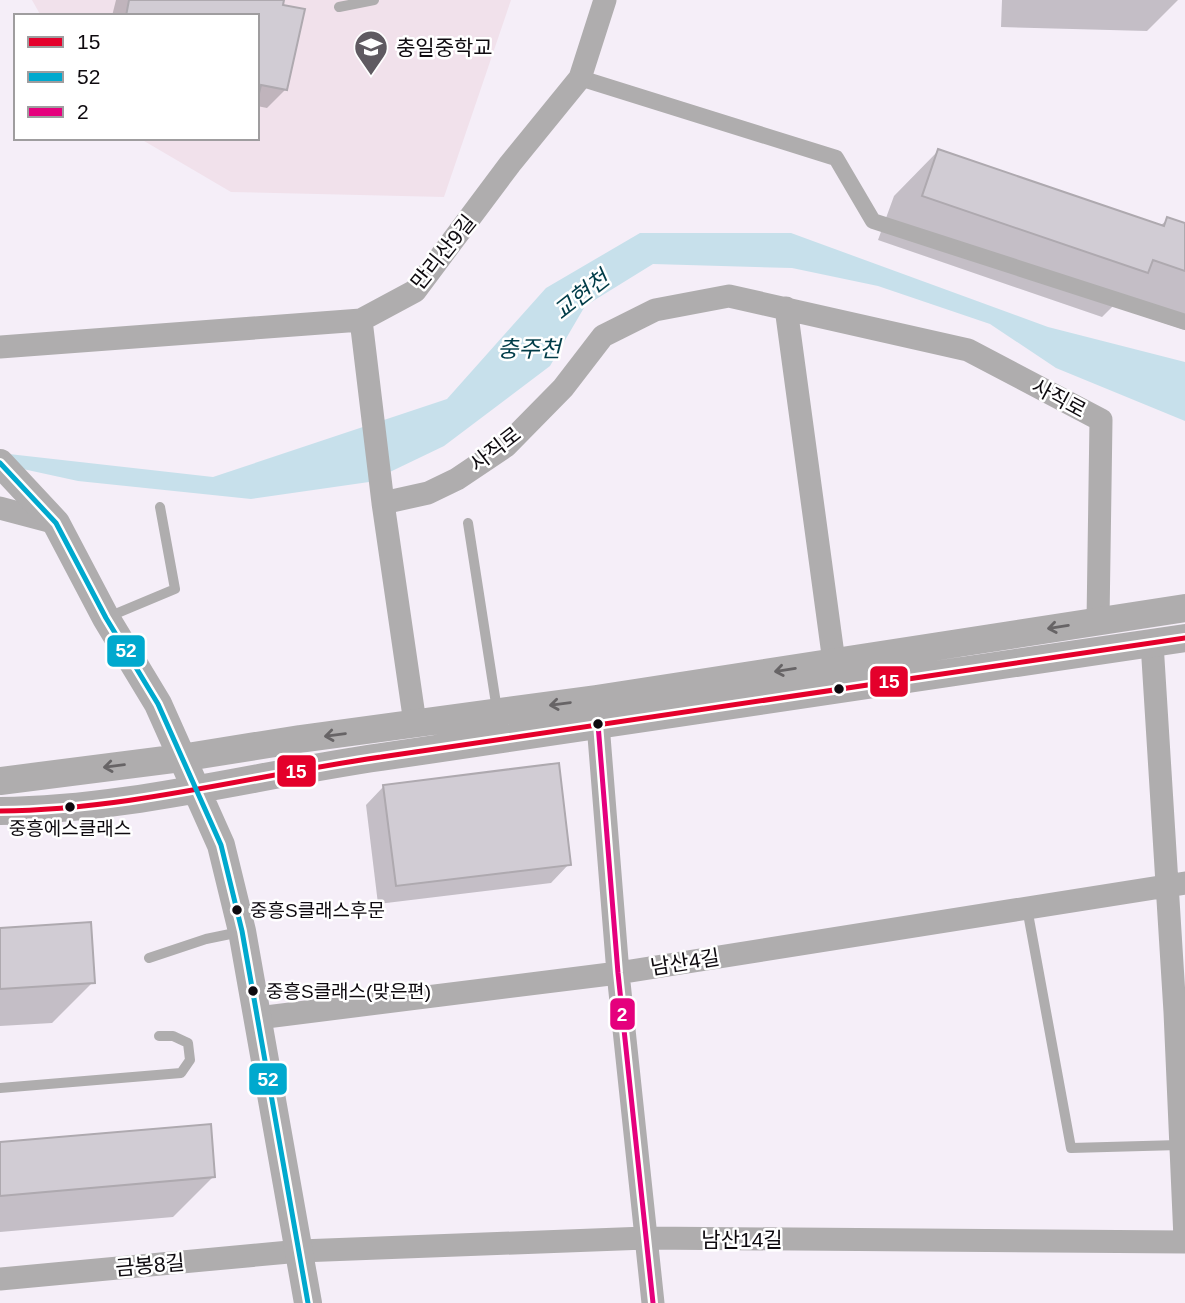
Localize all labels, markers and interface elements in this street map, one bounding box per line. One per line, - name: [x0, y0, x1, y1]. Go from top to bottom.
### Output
- legend: [14, 14, 259, 140]
- school or university icon: 충일중학교: [352, 28, 390, 77]
- text: 15: [77, 30, 100, 53]
- place label: 충일중학교: [396, 36, 493, 59]
- text: 52: [77, 65, 100, 88]
- text: 2: [77, 100, 89, 123]
- street label: 만리산9길: [406, 210, 480, 294]
- water label: 교현천: [548, 263, 616, 325]
- water label: 충주천: [497, 336, 564, 362]
- street label: 사직로: [1028, 374, 1090, 422]
- street label: 사직로: [465, 422, 525, 476]
- one-way arrow: [1047, 621, 1070, 634]
- line badge: 52: [106, 634, 146, 668]
- text: 52: [115, 640, 137, 661]
- one-way arrow: [774, 664, 797, 677]
- line badge: 15: [869, 665, 909, 698]
- text: 15: [878, 671, 900, 692]
- unlabelled marker: [832, 682, 846, 696]
- one-way arrow: [549, 698, 572, 711]
- unlabelled marker: [591, 717, 605, 731]
- one-way arrow: [324, 728, 346, 741]
- line badge: 15: [276, 754, 317, 788]
- one-way arrow: [103, 760, 125, 773]
- text: 15: [285, 761, 307, 782]
- marker: 중흥에스클래스: [63, 800, 77, 814]
- place label: 중흥에스클래스: [9, 818, 131, 839]
- place label: 중흥S클래스후문: [250, 900, 385, 921]
- marker: 중흥S클래스후문: [230, 903, 244, 917]
- street label: 남산4길: [649, 945, 721, 979]
- place label: 중흥S클래스(맞은편): [266, 981, 431, 1002]
- marker: 중흥S클래스(맞은편): [246, 984, 260, 998]
- line badge: 2: [609, 997, 636, 1031]
- text: 2: [617, 1004, 627, 1025]
- line badge: 52: [248, 1062, 288, 1096]
- text: 52: [257, 1069, 279, 1090]
- street label: 남산14길: [701, 1228, 783, 1251]
- street label: 금봉8길: [114, 1251, 186, 1279]

